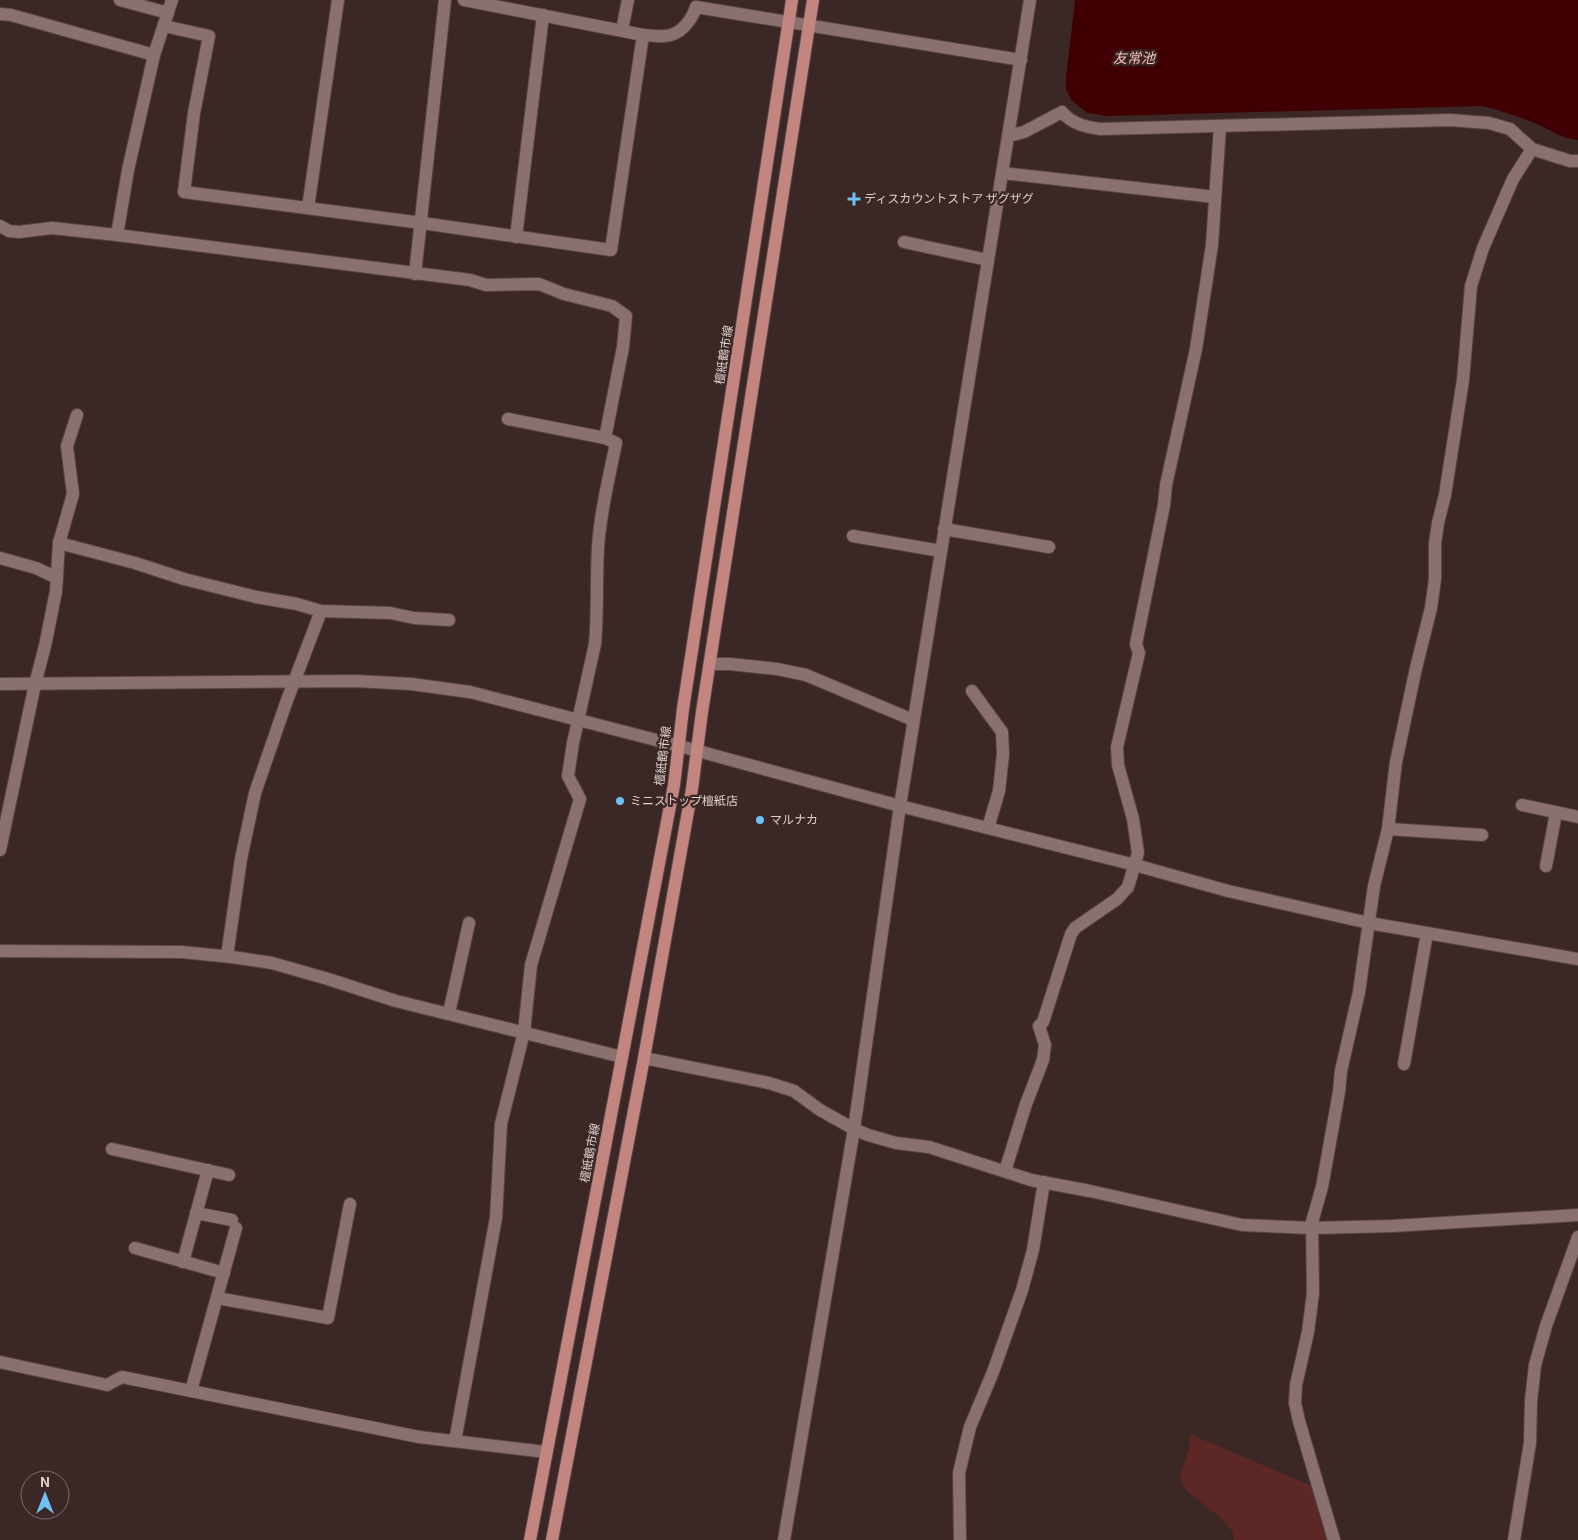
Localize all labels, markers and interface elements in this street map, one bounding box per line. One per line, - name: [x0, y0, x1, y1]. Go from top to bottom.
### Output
- water label: 友常池: [1113, 47, 1157, 67]
- place label: ディスカウントストア ザグザグ: [864, 189, 1034, 206]
- marker: ディスカウントストア ザグザグ: [848, 193, 860, 205]
- street label: 檀紙鶴市線: [709, 324, 736, 386]
- street label: 檀紙鶴市線: [649, 725, 674, 787]
- place label: ミニストップ檀紙店: [630, 791, 738, 808]
- marker: ミニストップ檀紙店: [614, 795, 626, 807]
- place label: マルナカ: [770, 810, 818, 827]
- marker: マルナカ: [754, 814, 766, 826]
- street label: 檀紙鶴市線: [574, 1122, 603, 1184]
- north arrow: [20, 1470, 70, 1520]
- text: N: [40, 1471, 50, 1491]

